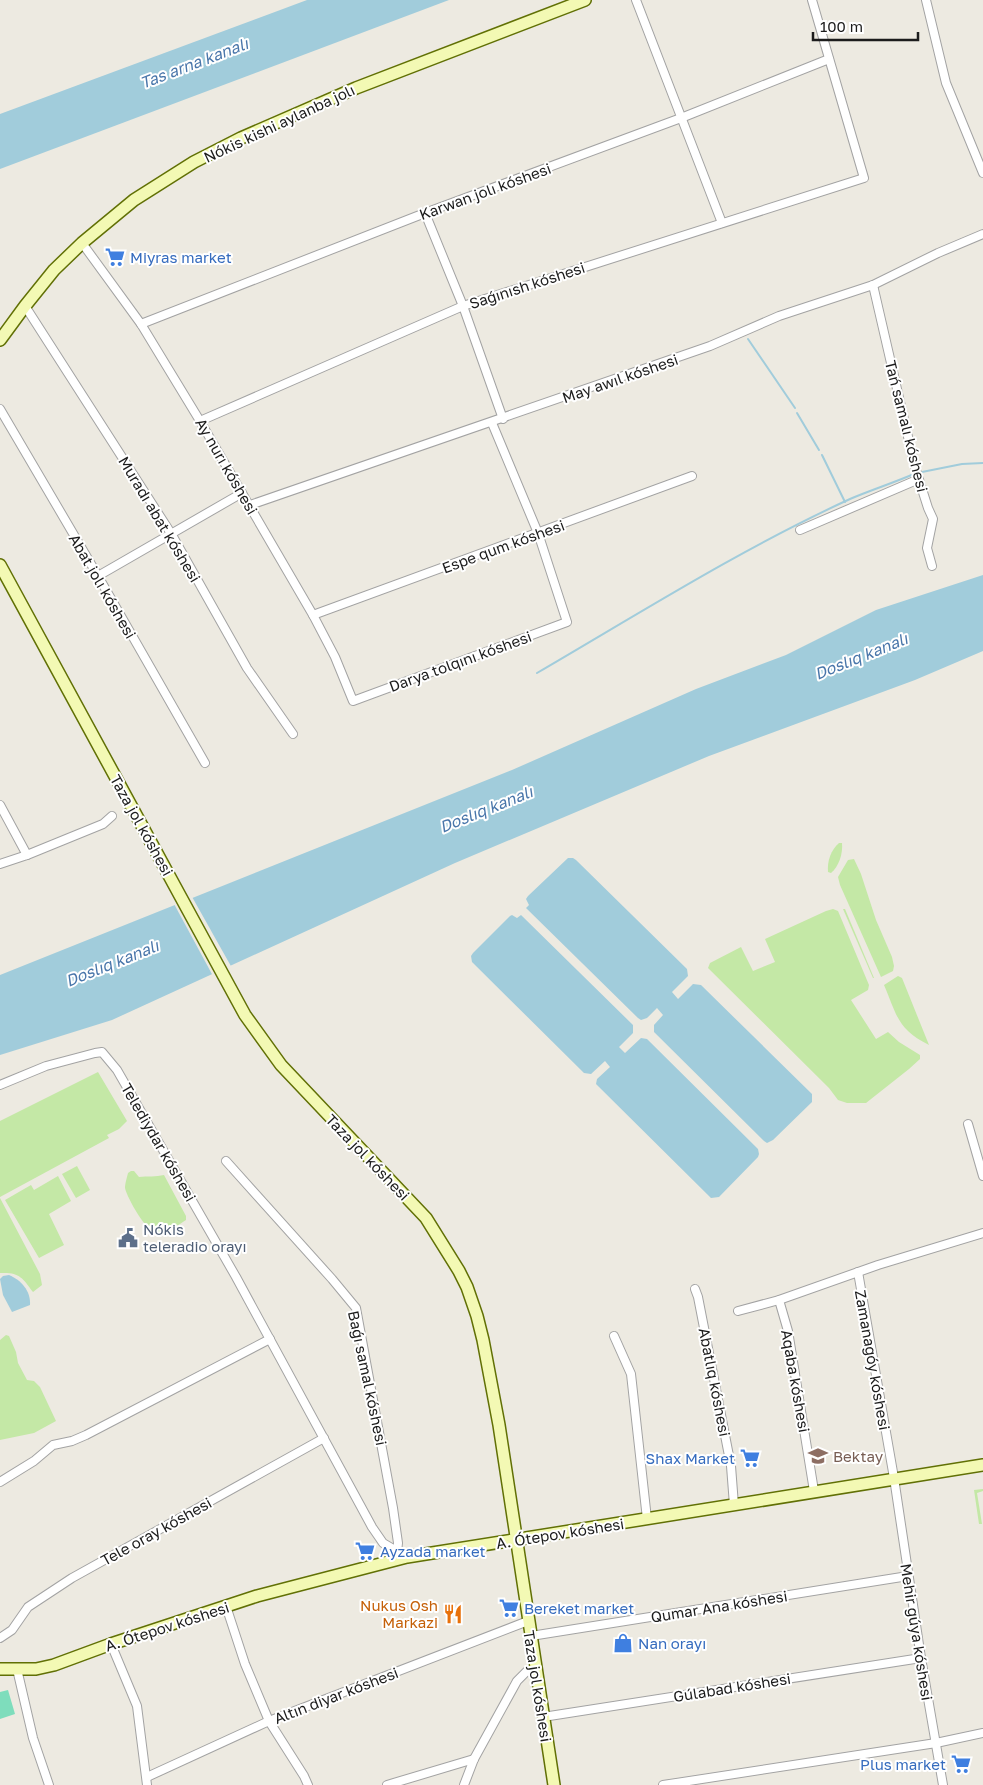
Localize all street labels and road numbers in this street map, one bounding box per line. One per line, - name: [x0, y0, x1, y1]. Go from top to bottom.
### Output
- street label: Nókis kishi aylanba jolı: [201, 80, 357, 166]
- street label: Karwan jolı kóshesi: [417, 159, 553, 223]
- street label: Saǵınısh kóshesi: [467, 258, 587, 312]
- street label: May awıl kóshesi: [560, 350, 680, 406]
- street label: Tań samalı kóshesi: [882, 358, 932, 494]
- street label: Ay nurı kóshesi: [192, 415, 262, 517]
- street label: Muradı abat kóshesi: [115, 453, 205, 585]
- street label: Espe qum kóshesi: [439, 515, 567, 577]
- street label: Abat jolı kóshesi: [66, 530, 140, 642]
- street label: Darya tolqını kóshesi: [386, 627, 534, 695]
- street label: Taza jol kóshesi: [107, 771, 177, 879]
- street label: Telediydar kóshesi: [118, 1080, 200, 1204]
- street label: Taza jol kóshesi: [322, 1110, 414, 1204]
- street label: Zamanagóy kóshesi: [852, 1289, 894, 1431]
- street label: Baǵı samal kóshesi: [345, 1309, 391, 1447]
- street label: Abatlıq kóshesi: [696, 1326, 734, 1438]
- street label: Aqaba kóshesi: [778, 1328, 814, 1434]
- street label: Tele oray kóshesi: [97, 1493, 215, 1569]
- street label: A. Ótepov kóshesi: [495, 1514, 625, 1552]
- street label: Mehir gúyа kóshesi: [897, 1562, 937, 1702]
- street label: Qumar Ana kóshesi: [649, 1586, 789, 1626]
- street label: A. Ótepov kóshesi: [103, 1597, 231, 1655]
- street label: Taza jol kóshesi: [520, 1629, 556, 1743]
- street label: Altın diyar kóshesi: [271, 1663, 401, 1727]
- street label: Gúlabad kóshesi: [672, 1669, 792, 1705]

